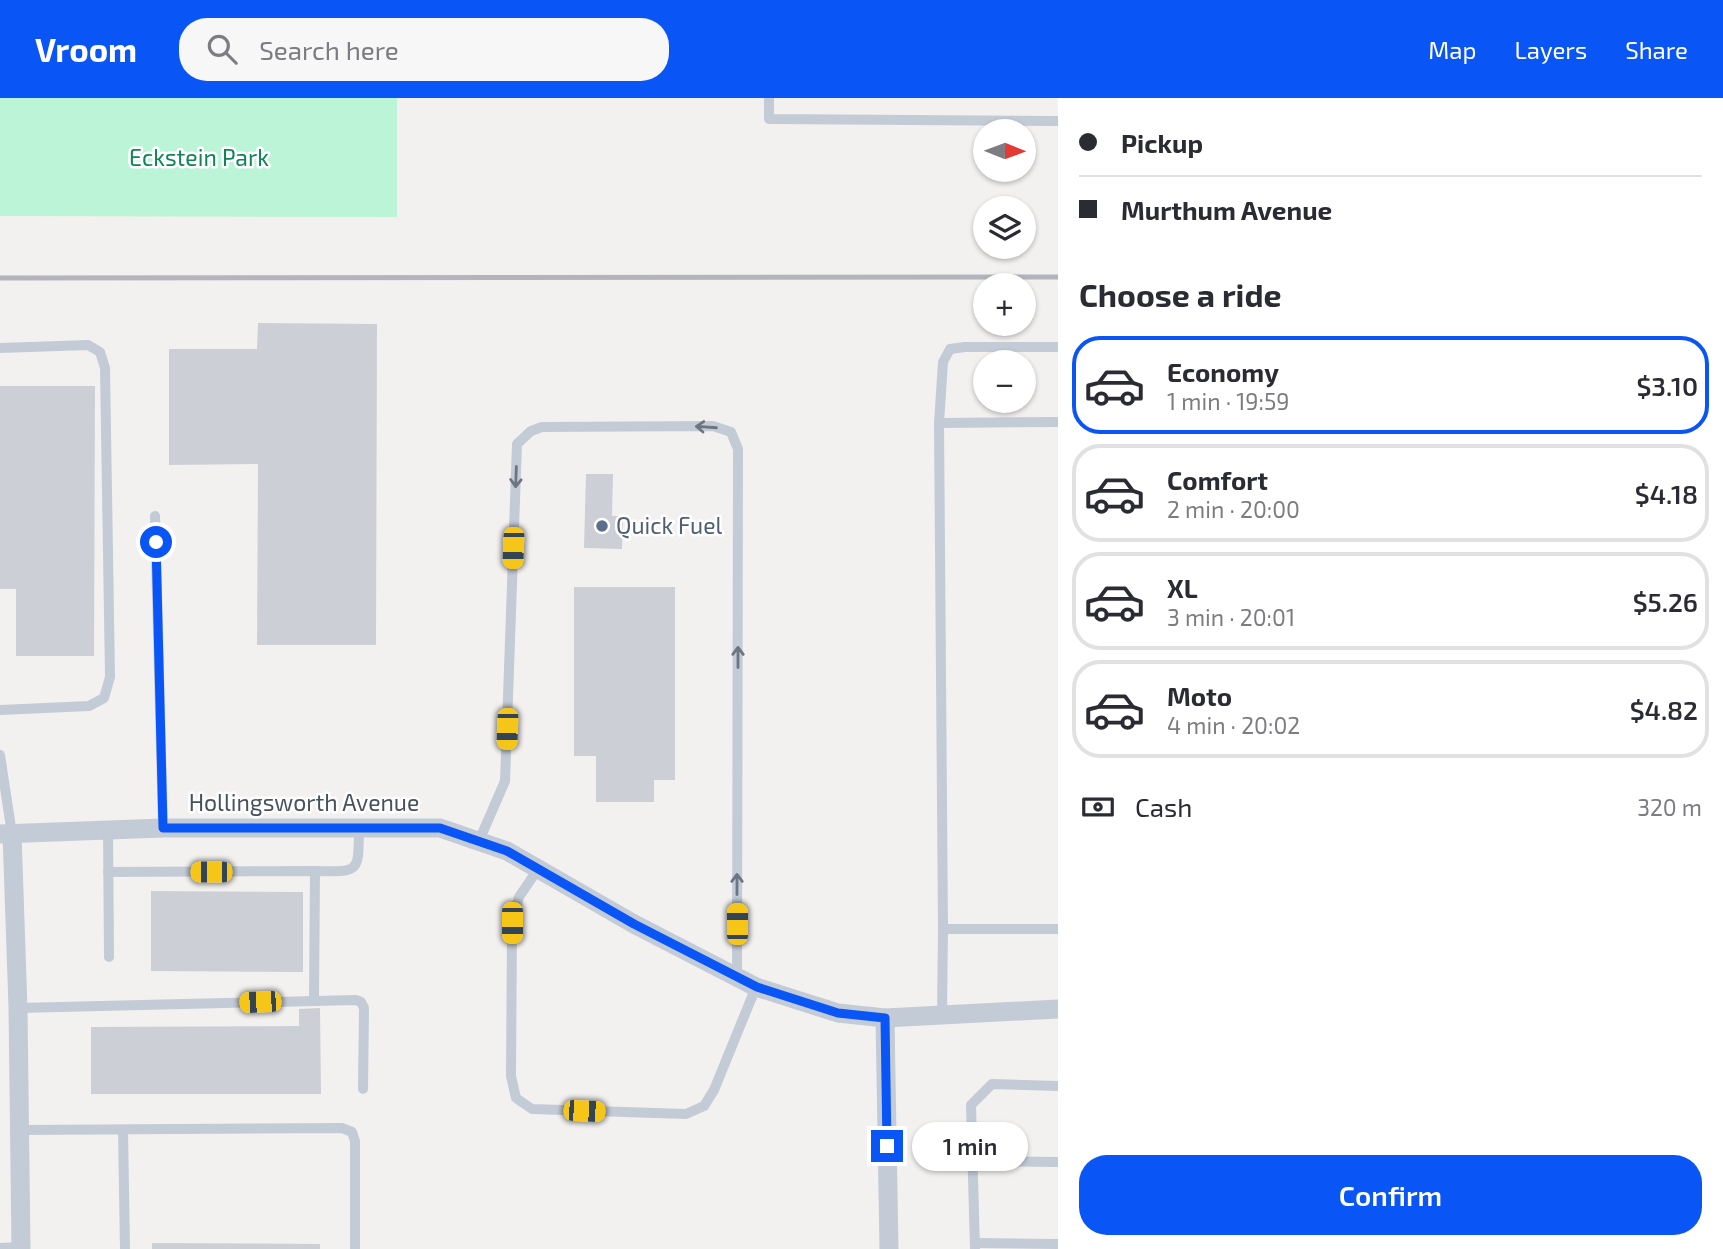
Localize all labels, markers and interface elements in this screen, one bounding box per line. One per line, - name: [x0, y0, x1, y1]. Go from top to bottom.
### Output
- search box: [179, 18, 669, 81]
- text: Vroom: [35, 29, 137, 69]
- icon: search: [203, 30, 241, 68]
- text: Search here: [259, 34, 399, 65]
- text: Map: [1428, 35, 1476, 64]
- text: Layers: [1514, 35, 1587, 64]
- text: Share: [1625, 35, 1688, 64]
- north arrow: [973, 119, 1036, 182]
- map controls: [973, 119, 1036, 413]
- text: Pickup: [1121, 127, 1203, 158]
- park label: Eckstein Park: [129, 143, 269, 171]
- text: Murthum Avenue: [1121, 194, 1332, 225]
- button: layers: [973, 196, 1036, 259]
- button: +: [973, 273, 1036, 336]
- text: Choose a ride: [1079, 275, 1282, 313]
- button: −: [973, 350, 1036, 413]
- icon: car: [1083, 354, 1146, 417]
- text: Economy: [1167, 356, 1279, 387]
- text: $3.10: [1636, 370, 1698, 401]
- text: 1 min · 19:59: [1167, 387, 1289, 415]
- one-way arrow: [695, 420, 718, 433]
- icon: car: [1083, 462, 1146, 525]
- text: Comfort: [1167, 464, 1268, 495]
- one-way arrow: [509, 465, 522, 488]
- text: $4.18: [1635, 478, 1698, 509]
- text: 2 min · 20:00: [1167, 495, 1300, 523]
- place label: Quick Fuel: [616, 511, 723, 539]
- marker: Quick Fuel: [594, 518, 610, 534]
- route start: [140, 526, 172, 558]
- car: [502, 527, 525, 569]
- icon: car: [1083, 570, 1146, 633]
- text: XL: [1167, 572, 1198, 603]
- text: $5.26: [1633, 586, 1698, 617]
- text: 3 min · 20:01: [1167, 603, 1295, 631]
- one-way arrow: [731, 646, 745, 669]
- icon: car: [1083, 678, 1146, 741]
- text: Moto: [1167, 680, 1232, 711]
- text: $4.82: [1630, 694, 1698, 725]
- car: [496, 708, 519, 750]
- text: 4 min · 20:02: [1167, 711, 1300, 739]
- street label: Hollingsworth Avenue: [189, 788, 419, 816]
- icon: cash: [1079, 788, 1117, 826]
- text: Cash: [1135, 791, 1192, 822]
- text: 320 m: [1637, 793, 1702, 821]
- car: [191, 862, 233, 883]
- one-way arrow: [730, 873, 744, 896]
- car: [502, 902, 523, 944]
- car: [727, 903, 748, 945]
- car: [239, 991, 282, 1013]
- car: [563, 1100, 606, 1122]
- callout: 1 min: [912, 1122, 1027, 1170]
- route end: [871, 1130, 903, 1162]
- text: 1 min: [943, 1132, 997, 1160]
- button: Confirm: [1079, 1155, 1702, 1235]

